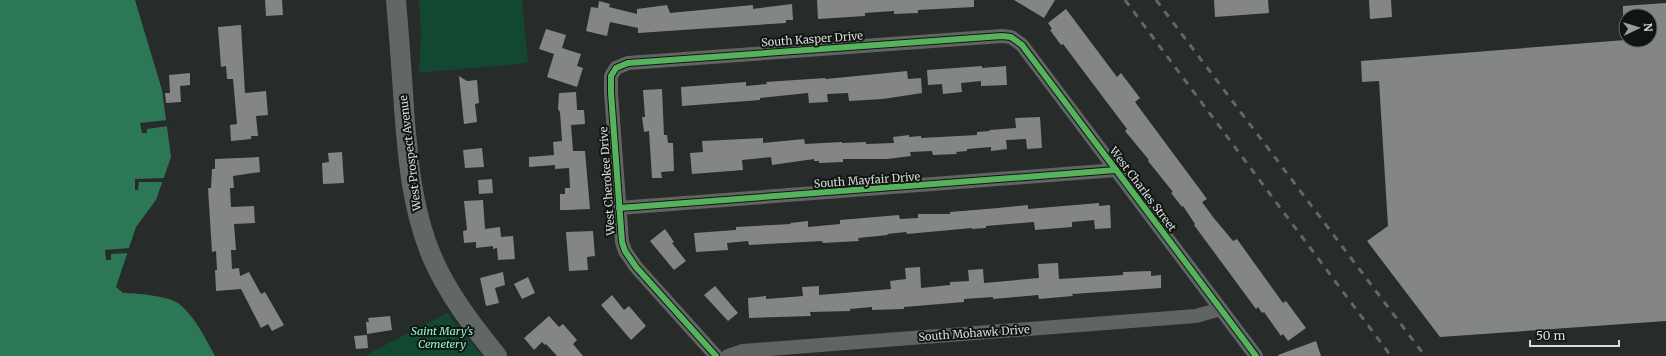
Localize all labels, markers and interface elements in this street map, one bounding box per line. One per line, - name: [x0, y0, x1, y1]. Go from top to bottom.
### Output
- north arrow: [1618, 8, 1658, 48]
- text: N: [1641, 22, 1655, 32]
- street label: South Kasper Drive: [761, 28, 864, 50]
- street label: West Prospect Avenue: [396, 94, 424, 212]
- street label: West Cherokee Drive: [596, 126, 618, 237]
- street label: West Charles Street: [1106, 143, 1180, 235]
- street label: South Mayfair Drive: [813, 169, 921, 191]
- street label: South Mohawk Drive: [918, 322, 1030, 344]
- scale bar: [1530, 322, 1619, 348]
- park label: Saint Mary's Cemetery: [411, 324, 473, 351]
- text: 50 m: [1536, 328, 1565, 343]

